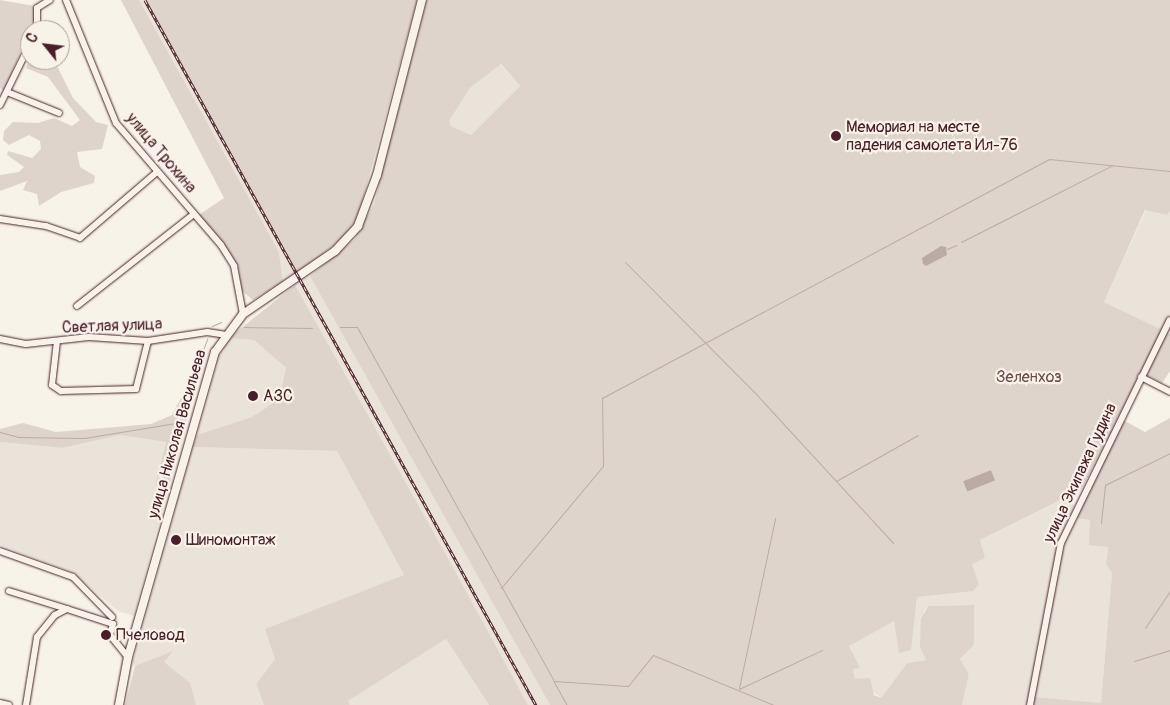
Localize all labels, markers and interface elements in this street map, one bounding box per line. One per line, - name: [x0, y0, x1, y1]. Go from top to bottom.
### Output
- north arrow: [20, 20, 70, 70]
- text: С: [23, 30, 42, 46]
- street label: улица Трохина: [122, 109, 200, 197]
- place label: Мемориал на месте падения самолета Ил-76: [846, 117, 1018, 155]
- marker: Мемориал на месте падения самолета Ил-76: [830, 130, 842, 142]
- street label: Светлая улица: [62, 315, 162, 337]
- street label: улица Николая Васильева: [144, 347, 210, 521]
- park label: Зеленхоз: [996, 367, 1062, 387]
- place label: АЗС: [263, 386, 293, 406]
- marker: АЗС: [247, 390, 259, 402]
- street label: улица Экипажа Гудина: [1039, 400, 1121, 546]
- place label: Шиномонтаж: [186, 530, 276, 550]
- marker: Шиномонтаж: [170, 534, 182, 546]
- place label: Пчеловод: [116, 625, 185, 645]
- marker: Пчеловод: [100, 629, 112, 641]

